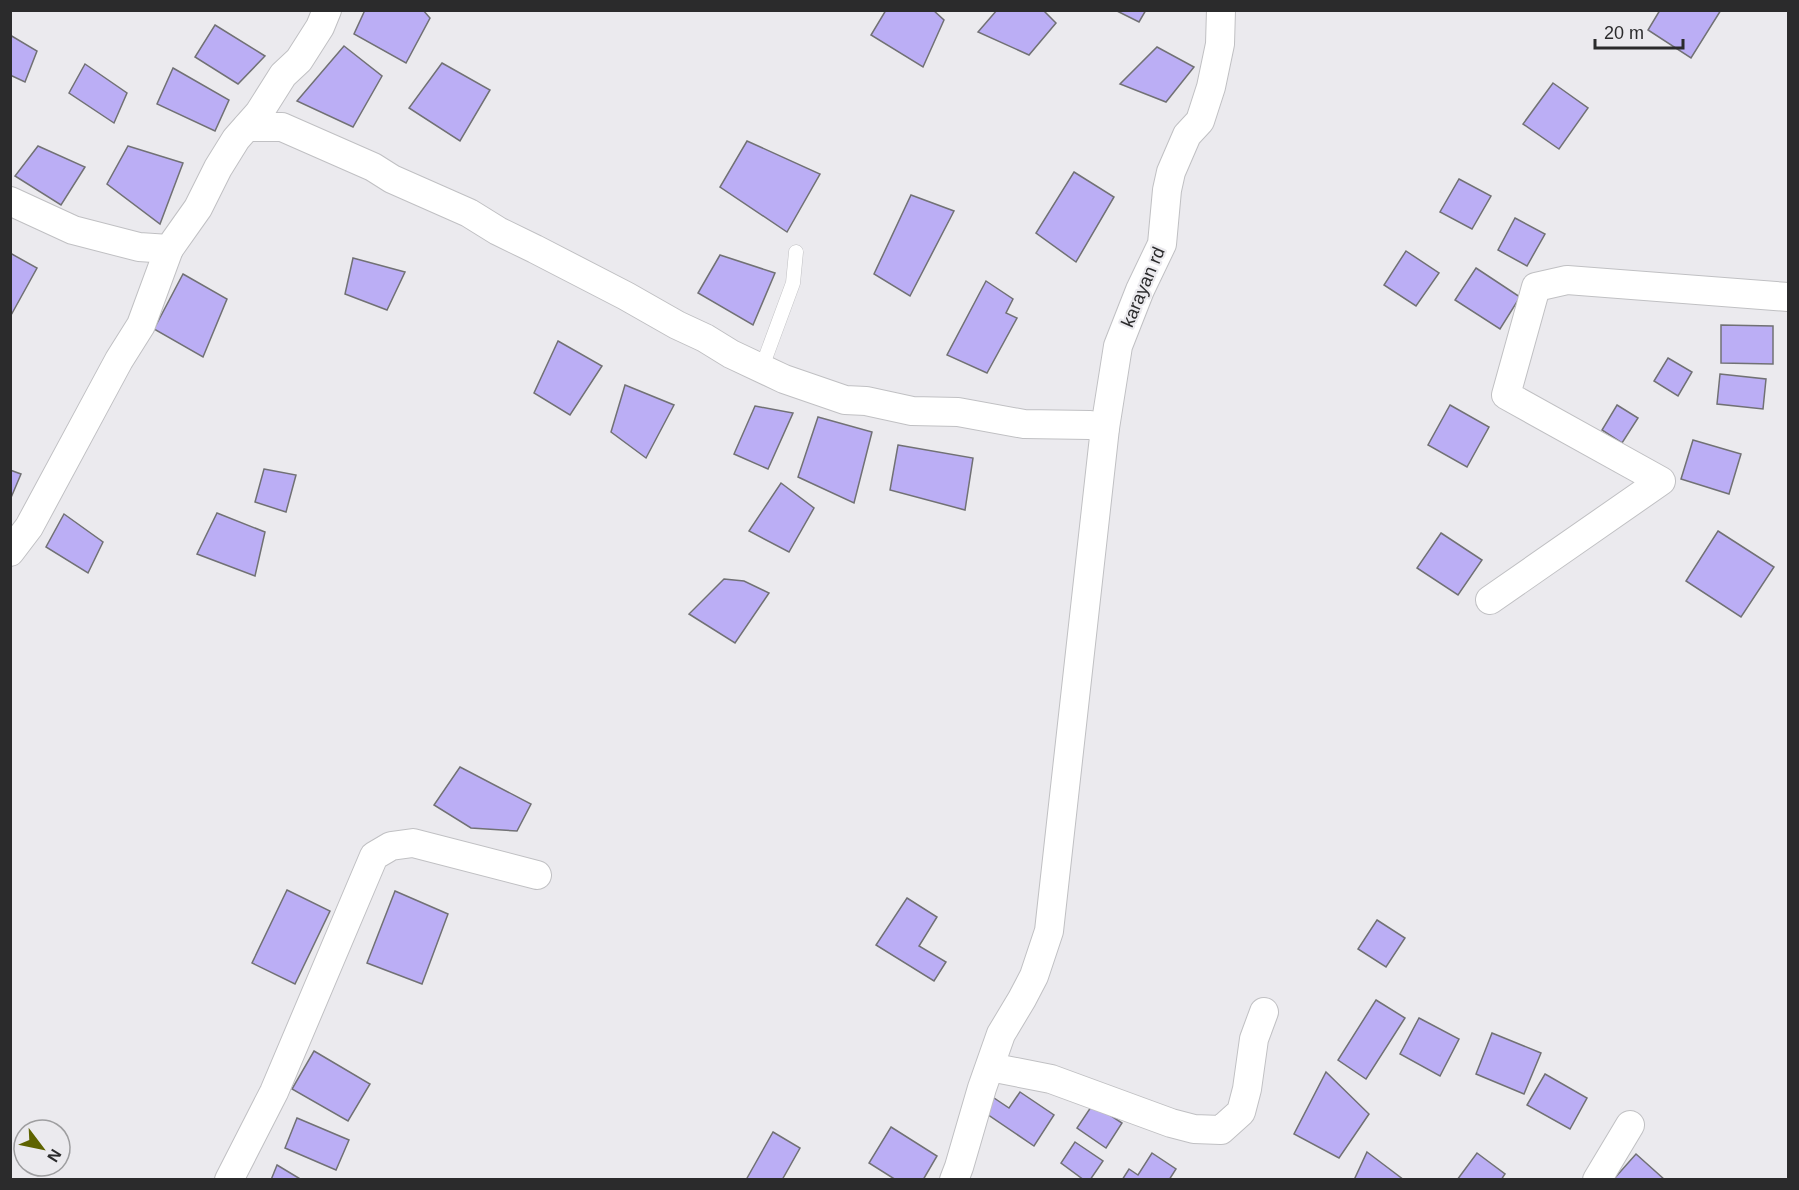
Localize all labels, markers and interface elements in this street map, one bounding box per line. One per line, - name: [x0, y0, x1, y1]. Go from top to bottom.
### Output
- scale bar: [1595, 12, 1684, 50]
- text: 20 m: [1604, 23, 1644, 43]
- street label: karayan rd: [1117, 244, 1169, 330]
- north arrow: [12, 1118, 72, 1178]
- text: N: [44, 1146, 65, 1165]

